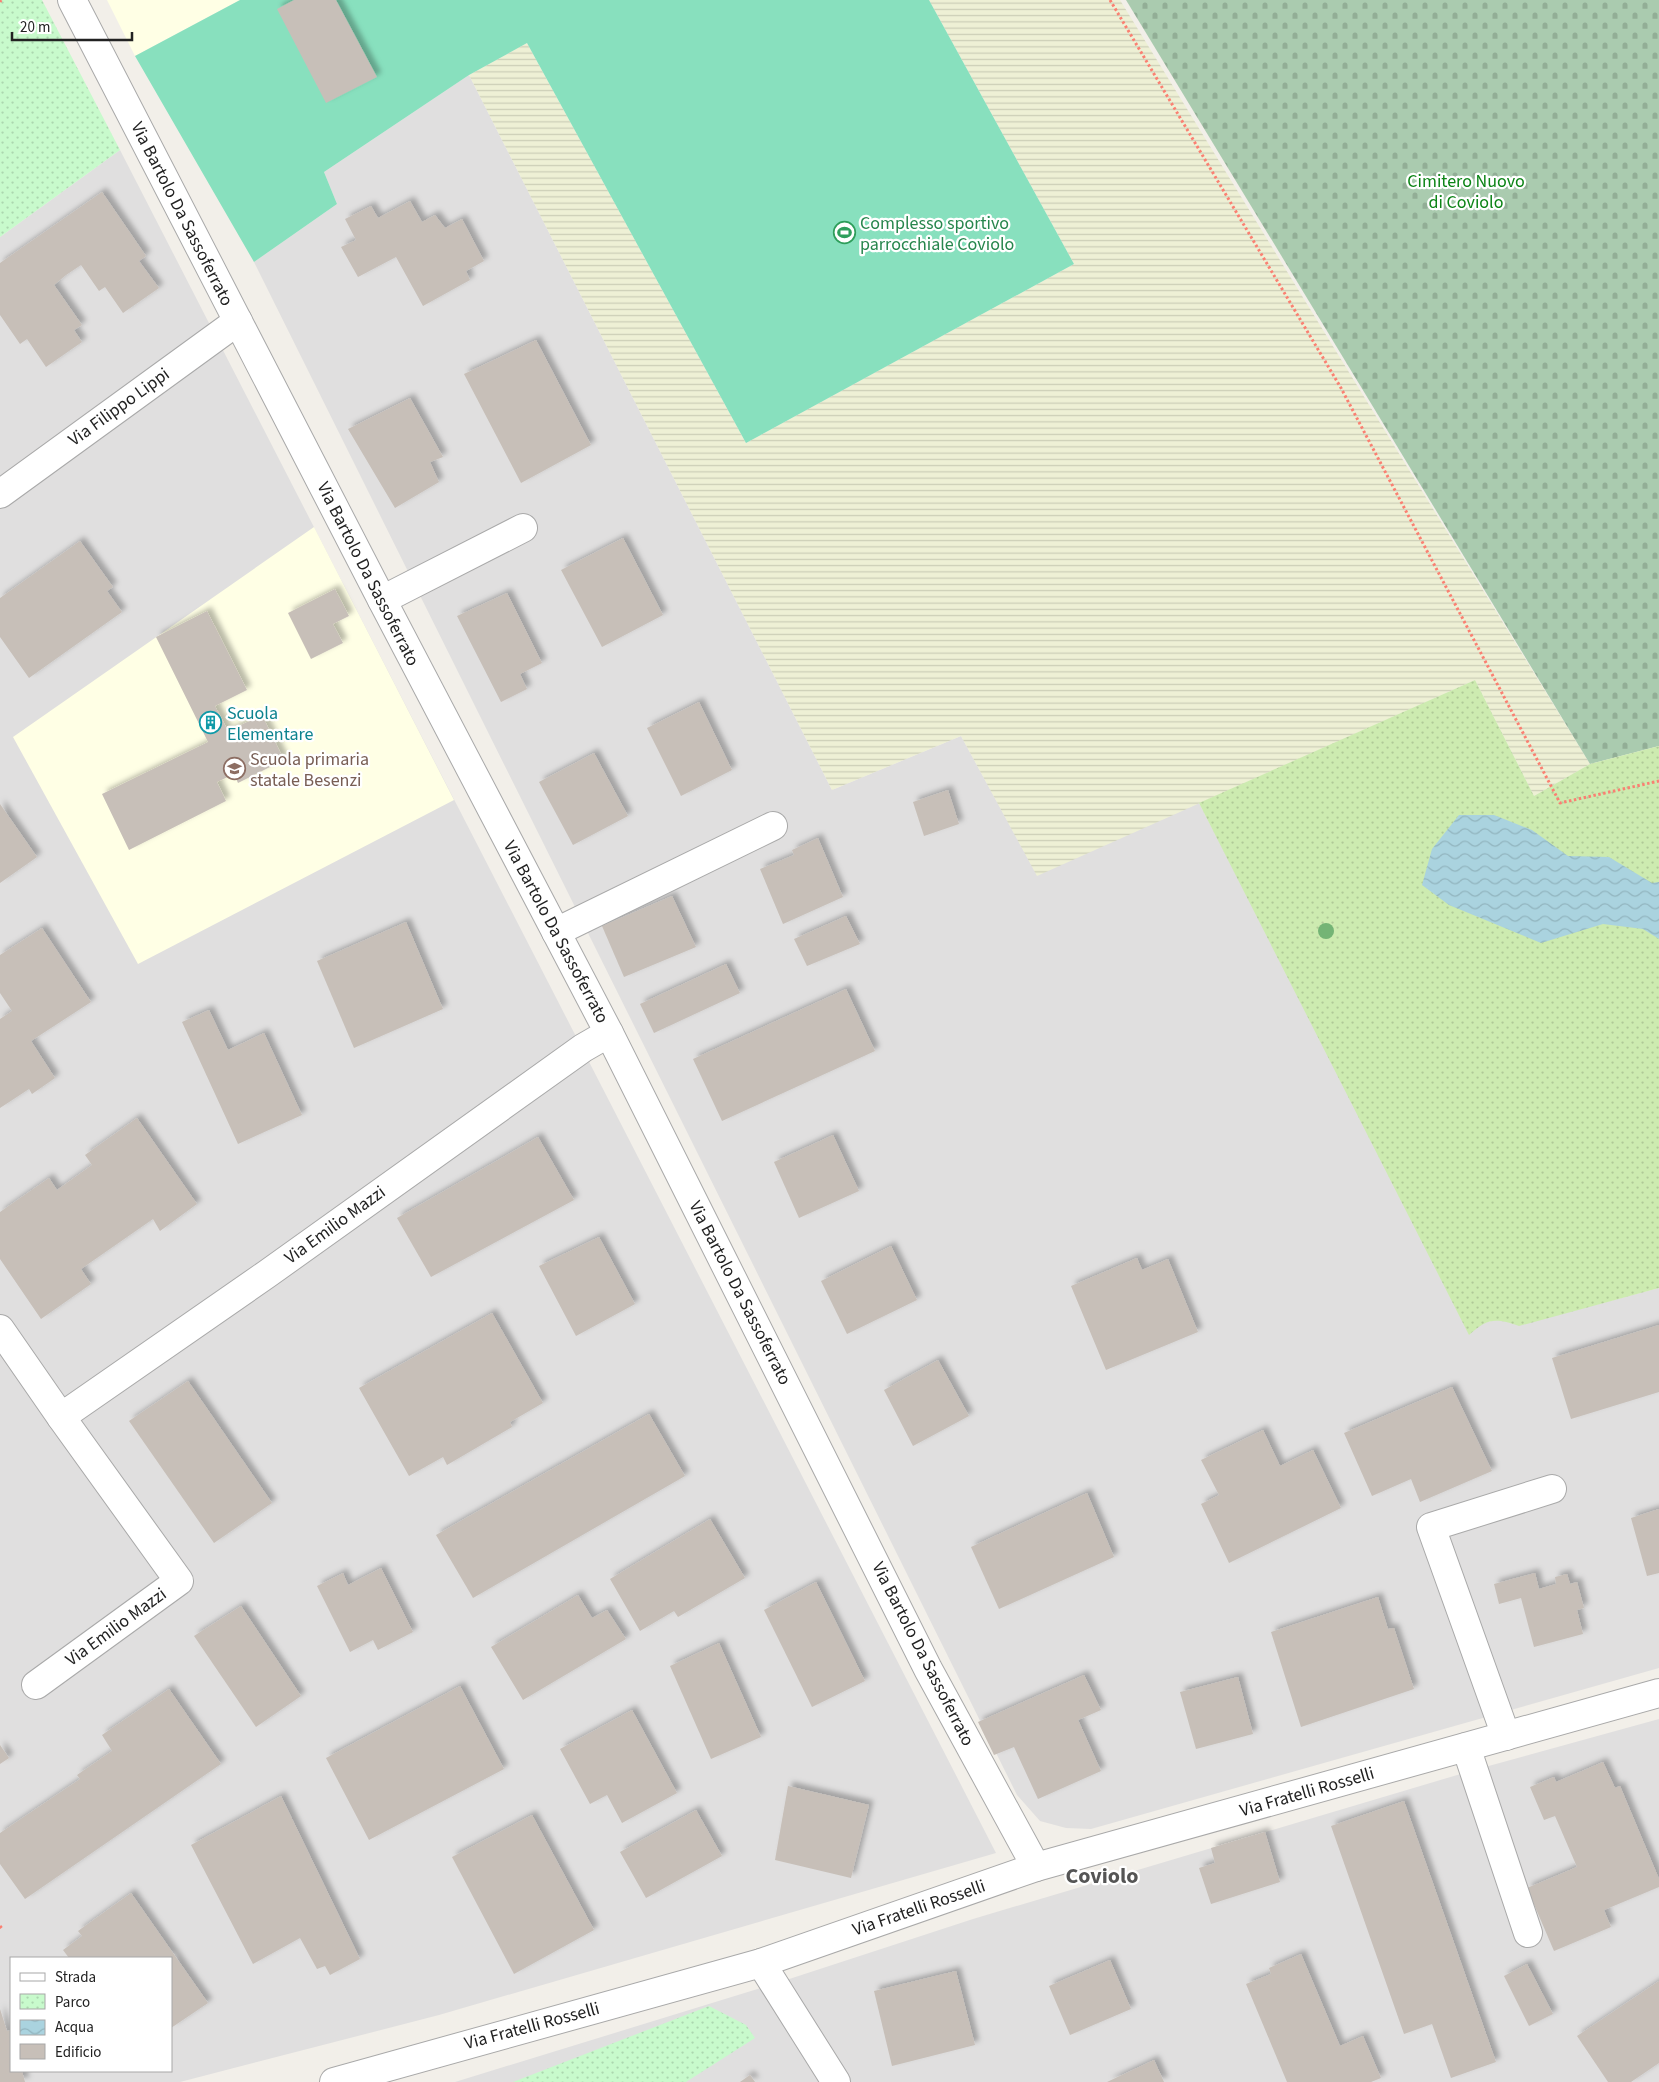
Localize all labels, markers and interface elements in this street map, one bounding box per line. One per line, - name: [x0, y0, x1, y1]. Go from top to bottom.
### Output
- scale bar: [12, 10, 132, 42]
- text: 20 m: [20, 17, 50, 38]
- street label: Via Bartolo Da Sassoferrato: [125, 118, 239, 310]
- park label: Cimitero Nuovo di Coviolo: [1407, 169, 1525, 215]
- place label: Complesso sportivo parrocchiale Coviolo: [860, 211, 1014, 257]
- sports icon: Complesso sportivo parrocchiale Coviolo: [832, 221, 856, 245]
- street label: Via Filippo Lippi: [63, 362, 175, 452]
- street label: Via Bartolo Da Sassoferrato: [311, 478, 425, 670]
- place label: Scuola Elementare: [227, 701, 314, 747]
- building icon: Scuola Elementare: [199, 711, 223, 735]
- place label: Scuola primaria statale Besenzi: [250, 747, 369, 793]
- school or university icon: Scuola primaria statale Besenzi: [222, 757, 246, 781]
- street label: Via Bartolo Da Sassoferrato: [497, 836, 615, 1028]
- street label: Via Emilio Mazzi: [279, 1180, 391, 1270]
- street label: Via Bartolo Da Sassoferrato: [683, 1197, 797, 1389]
- street label: Via Bartolo Da Sassoferrato: [866, 1558, 980, 1750]
- street label: Via Emilio Mazzi: [60, 1582, 172, 1672]
- street label: Via Fratelli Rosselli: [1237, 1761, 1377, 1823]
- district label: Coviolo: [1065, 1860, 1139, 1892]
- street label: Via Fratelli Rosselli: [849, 1874, 989, 1942]
- legend: [10, 1957, 172, 2072]
- text: Strada: [55, 1967, 96, 1988]
- text: Parco: [55, 1992, 90, 2013]
- street label: Via Fratelli Rosselli: [462, 1996, 602, 2056]
- text: Acqua: [55, 2017, 94, 2038]
- text: Edificio: [55, 2042, 102, 2063]

